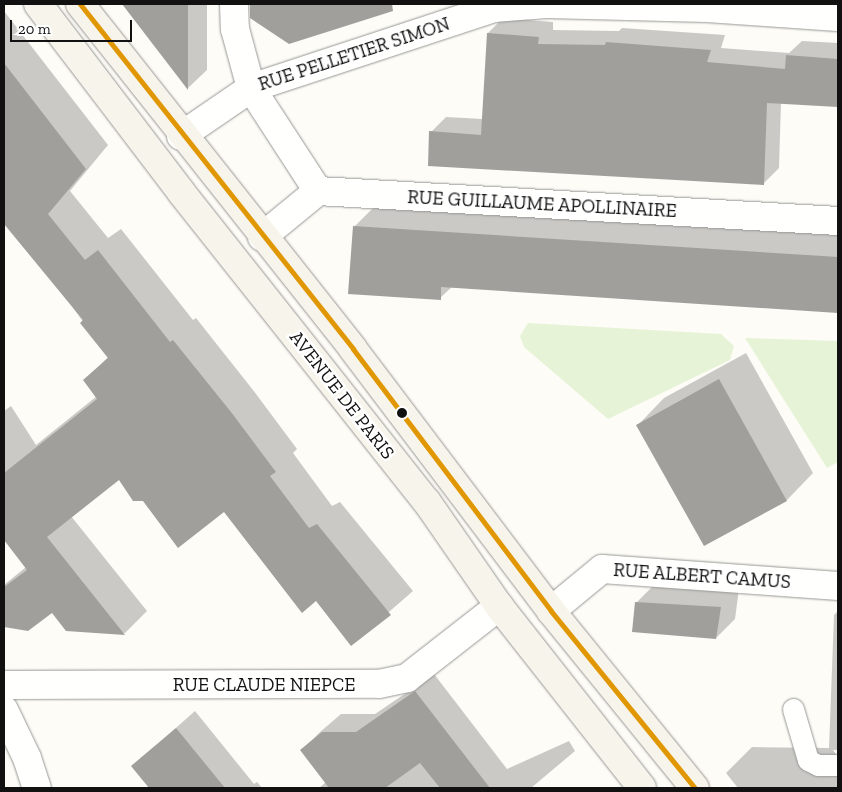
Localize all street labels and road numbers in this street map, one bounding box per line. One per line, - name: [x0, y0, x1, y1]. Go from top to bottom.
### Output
- street label: RUE PELLETIER SIMON: [255, 12, 453, 96]
- street label: RUE GUILLAUME APOLLINAIRE: [406, 186, 678, 222]
- street label: AVENUE DE PARIS: [285, 326, 399, 464]
- street label: RUE ALBERT CAMUS: [612, 558, 792, 594]
- street label: RUE CLAUDE NIEPCE: [173, 674, 355, 696]

